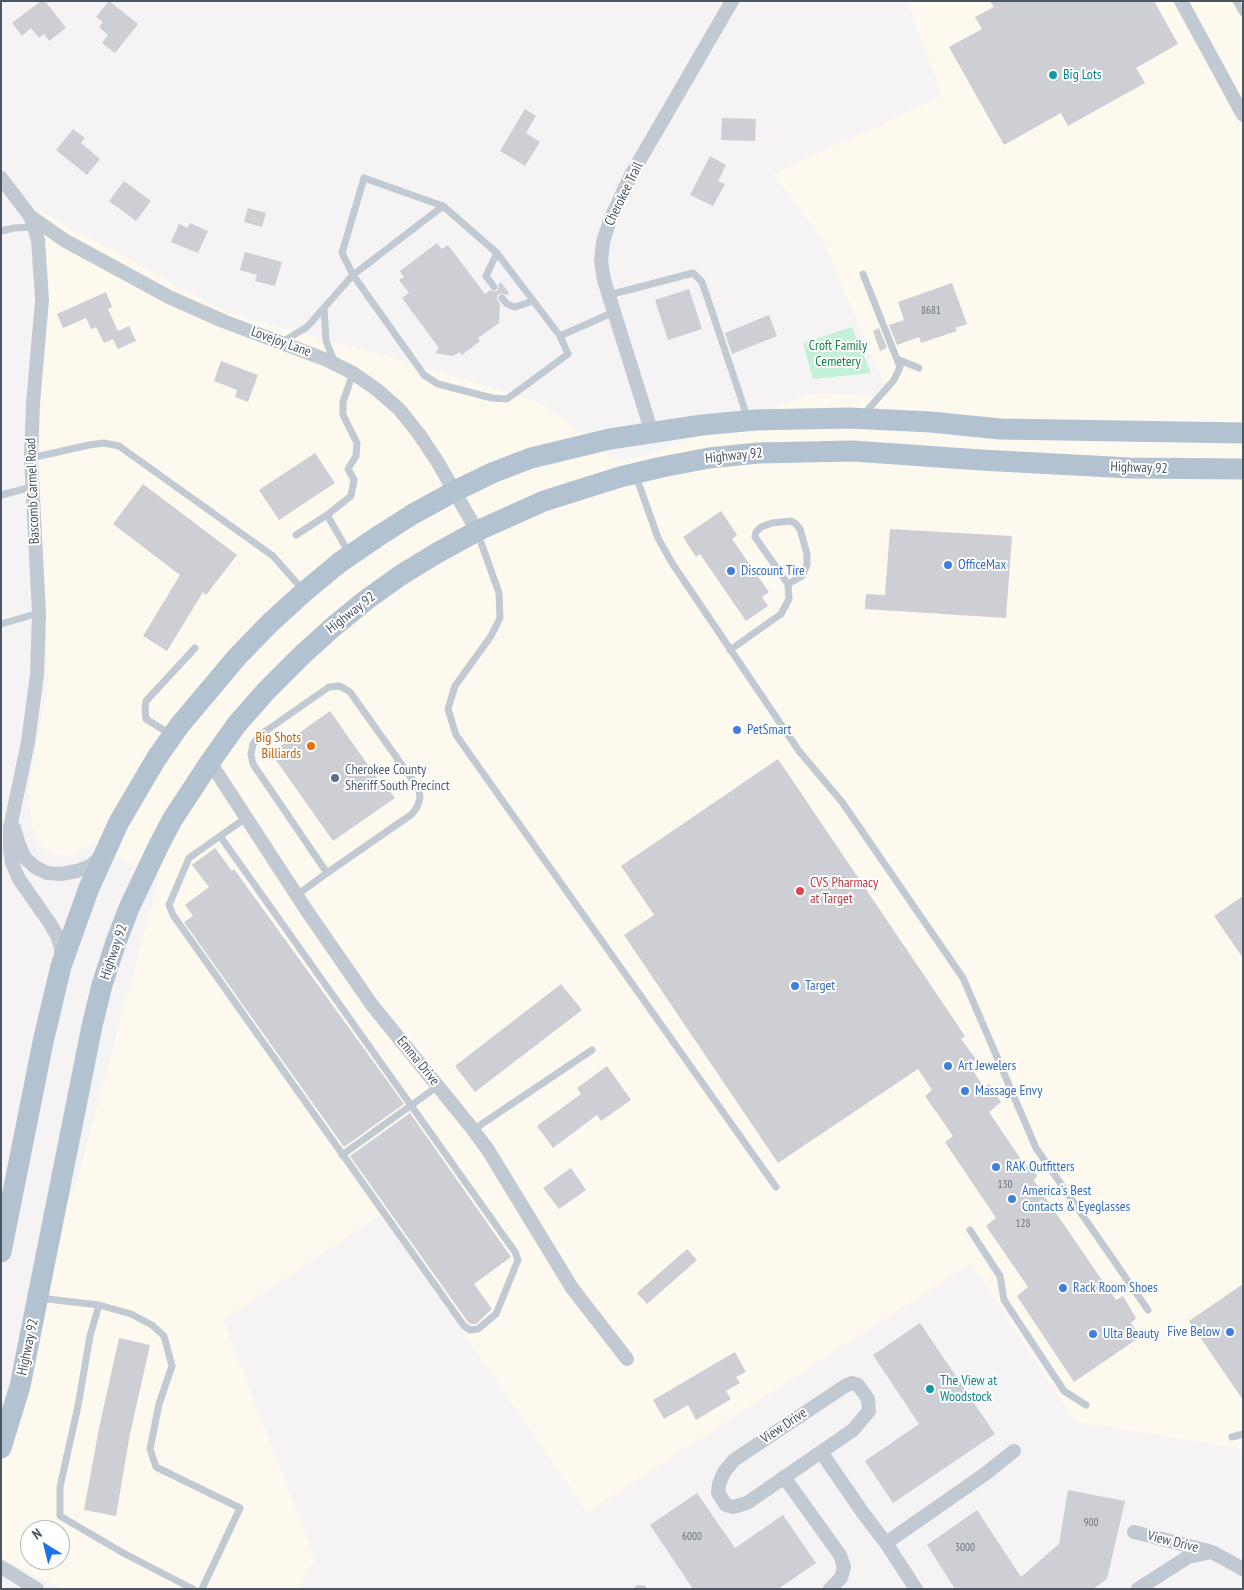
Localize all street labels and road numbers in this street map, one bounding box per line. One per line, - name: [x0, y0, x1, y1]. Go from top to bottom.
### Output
- street label: Cherokee Trail: [601, 159, 647, 229]
- street label: Lovejoy Lane: [249, 323, 313, 361]
- street label: Bascomb Carmel Road: [23, 437, 43, 545]
- street label: Highway 92: [705, 445, 763, 467]
- street label: Highway 92: [1110, 459, 1168, 477]
- street label: Highway 92: [323, 589, 379, 637]
- street label: Highway 92: [97, 922, 131, 982]
- street label: Emma Drive: [393, 1033, 443, 1089]
- street label: Highway 92: [14, 1317, 42, 1377]
- street label: View Drive: [758, 1405, 810, 1447]
- street label: View Drive: [1146, 1528, 1200, 1556]

